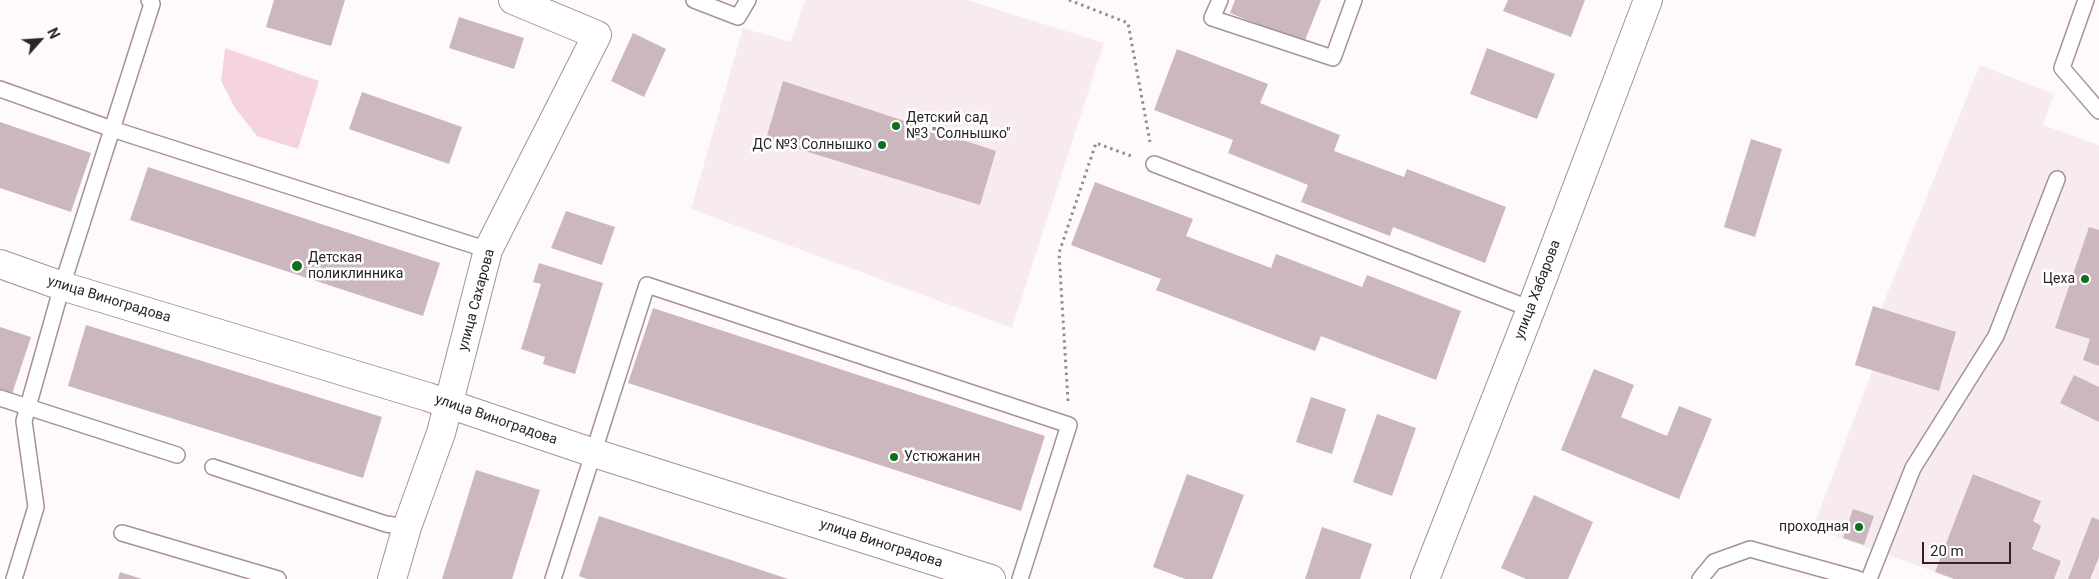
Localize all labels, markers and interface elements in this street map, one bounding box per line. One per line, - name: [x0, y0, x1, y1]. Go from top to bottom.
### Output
- north arrow: [15, 15, 65, 65]
- text: N: [44, 25, 63, 41]
- place label: Детский сад №3 "Солнышко": [906, 110, 1011, 142]
- marker: Детский сад №3 "Солнышко": [890, 120, 902, 132]
- place label: ДС №3 Солнышко: [753, 137, 872, 153]
- marker: ДС №3 Солнышко: [876, 139, 888, 151]
- street label: улица Хабарова: [1511, 238, 1565, 342]
- street label: улица Сахарова: [455, 247, 499, 353]
- place label: Детская поликлинника: [308, 250, 403, 282]
- marker: Детская поликлинника: [290, 259, 304, 273]
- place label: Цеха: [2043, 271, 2075, 287]
- street label: улица Виноградова: [45, 273, 173, 327]
- marker: Цеха: [2079, 273, 2091, 285]
- street label: улица Виноградова: [433, 391, 559, 449]
- place label: Устюжанин: [904, 449, 980, 465]
- marker: Устюжанин: [888, 451, 900, 463]
- street label: улица Виноградова: [817, 516, 945, 572]
- place label: проходная: [1779, 519, 1849, 535]
- marker: проходная: [1853, 521, 1865, 533]
- scale bar: [1924, 532, 2013, 564]
- text: 20 m: [1930, 542, 1964, 560]

